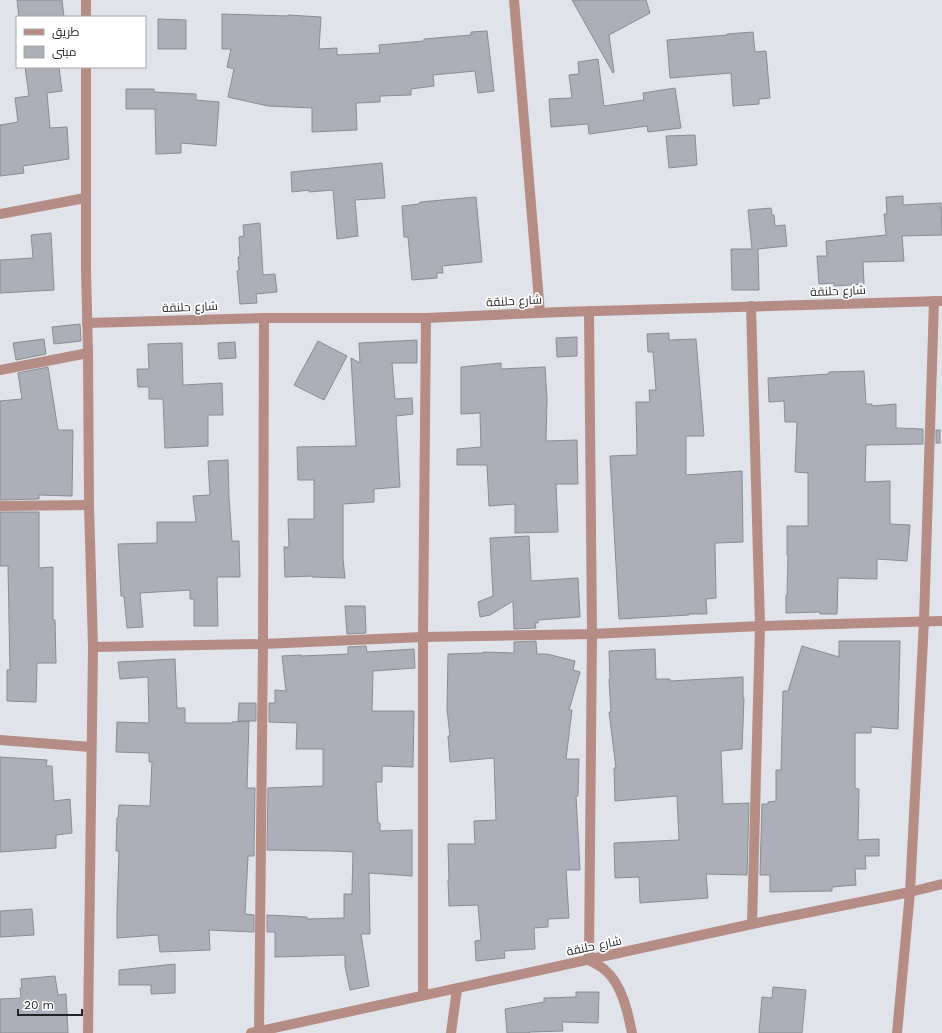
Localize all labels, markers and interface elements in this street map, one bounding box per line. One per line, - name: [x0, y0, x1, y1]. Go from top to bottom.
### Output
- legend: [16, 16, 146, 68]
- text: طريق: [52, 25, 80, 39]
- text: مبنى: [52, 45, 77, 59]
- street label: شارع حلنقة: [810, 283, 866, 300]
- street label: شارع حلنقة: [486, 293, 542, 310]
- street label: شارع حلنقة: [162, 299, 218, 316]
- street label: شارع حلنقة: [565, 933, 623, 960]
- scale bar: [18, 991, 82, 1017]
- text: 20 m: [24, 998, 54, 1012]

